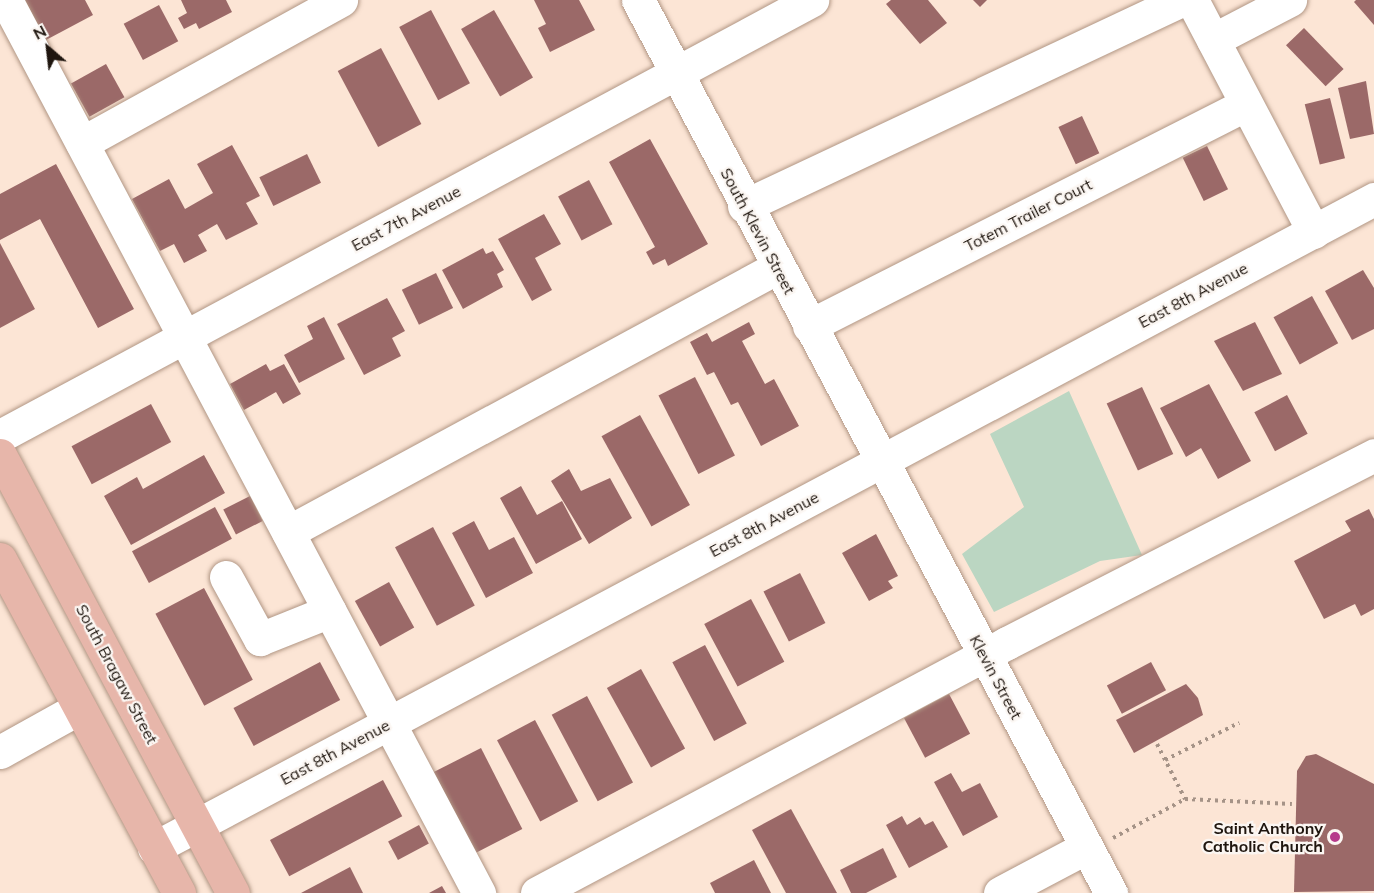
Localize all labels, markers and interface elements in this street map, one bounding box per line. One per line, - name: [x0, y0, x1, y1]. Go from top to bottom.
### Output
- north arrow: [18, 18, 78, 78]
- text: N: [30, 20, 50, 44]
- street label: South Klevin Street: [717, 165, 799, 297]
- street label: Totem Trailer Court: [961, 175, 1095, 255]
- street label: East 7th Avenue: [348, 181, 464, 255]
- street label: East 8th Avenue: [1135, 258, 1251, 332]
- street label: East 8th Avenue: [706, 487, 822, 561]
- street label: South Bragaw Street: [72, 601, 162, 747]
- street label: Klevin Street: [966, 632, 1026, 722]
- street label: East 8th Avenue: [277, 715, 393, 789]
- place label: Saint Anthony Catholic Church: [1202, 818, 1323, 856]
- marker: Saint Anthony Catholic Church: [1328, 830, 1342, 844]

